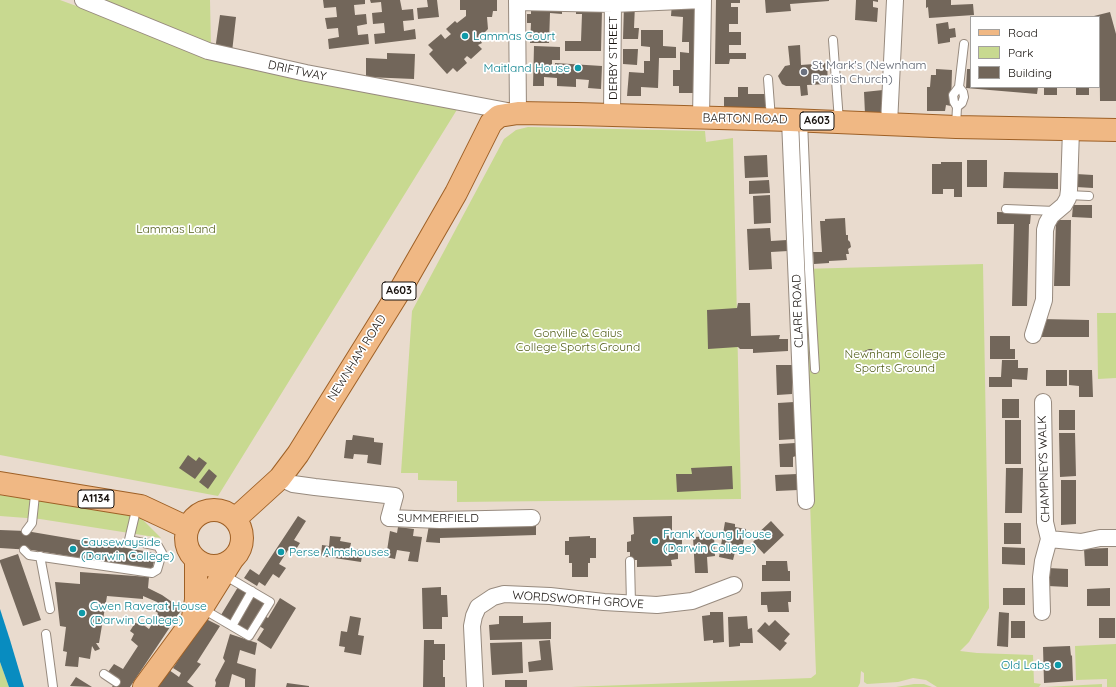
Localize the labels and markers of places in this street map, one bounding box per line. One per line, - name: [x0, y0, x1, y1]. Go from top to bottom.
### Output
- place label: Lammas Court: [473, 29, 555, 43]
- marker: Lammas Court: [460, 31, 470, 41]
- place label: St Mark's (Newnham Parish Church): [812, 58, 927, 86]
- place label: Maitland House: [484, 61, 570, 75]
- marker: Maitland House: [573, 63, 583, 73]
- marker: St Mark's (Newnham Parish Church): [799, 67, 809, 77]
- place label: Frank Young House (Darwin College): [663, 527, 771, 555]
- place label: Causewayside (Darwin College): [81, 535, 174, 563]
- marker: Frank Young House (Darwin College): [650, 536, 660, 546]
- marker: Causewayside (Darwin College): [68, 544, 78, 554]
- place label: Perse Almshouses: [289, 545, 389, 559]
- marker: Perse Almshouses: [276, 547, 286, 557]
- place label: Gwen Raverat House (Darwin College): [90, 599, 207, 627]
- marker: Gwen Raverat House (Darwin College): [77, 608, 87, 618]
- place label: Old Labs: [1001, 658, 1050, 672]
- marker: Old Labs: [1053, 660, 1063, 670]

